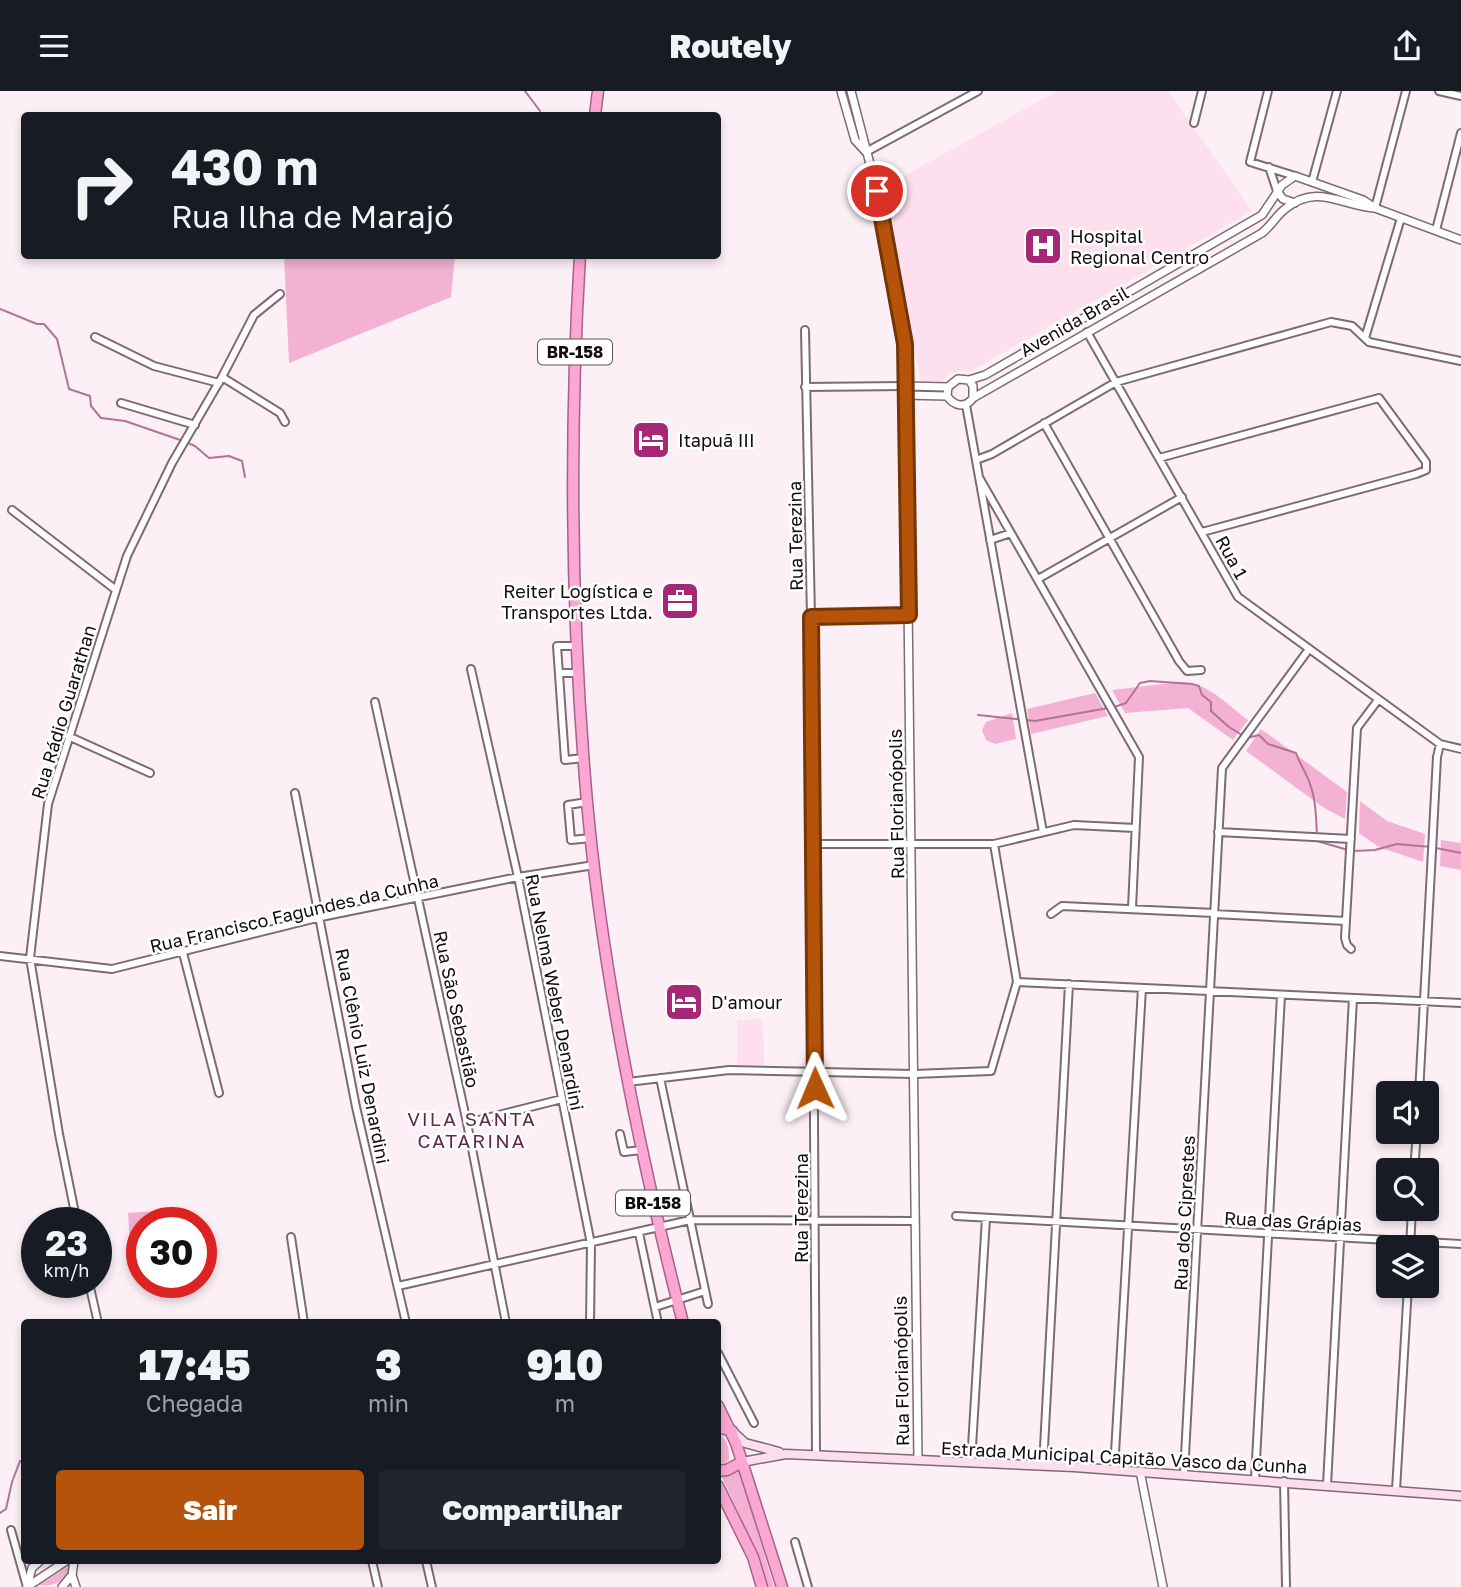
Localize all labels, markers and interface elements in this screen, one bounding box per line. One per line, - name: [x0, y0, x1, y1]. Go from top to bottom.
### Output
- icon: menu: [35, 27, 73, 65]
- text: Routely: [669, 27, 792, 65]
- icon: share: [1388, 27, 1426, 65]
- text: 430 m: [171, 137, 319, 196]
- icon: right: [56, 140, 147, 231]
- pin: [847, 161, 907, 221]
- icon: arrive: [858, 172, 896, 210]
- text: Rua Ilha de Marajó: [171, 197, 453, 235]
- hospital icon: Hospital Regional Centro: [1022, 225, 1064, 267]
- place label: Hospital Regional Centro: [1070, 225, 1209, 268]
- street label: Avenida Brasil: [1016, 281, 1133, 361]
- road number: BR-158: [538, 339, 612, 365]
- hotel icon: Itapuã III: [630, 419, 672, 461]
- place label: Itapuã III: [678, 429, 755, 451]
- street label: Rua Terezina: [783, 481, 807, 591]
- street label: Rua 1: [1211, 531, 1253, 583]
- place label: Reiter Logística e Transportes Ltda.: [501, 580, 653, 623]
- office icon: Reiter Logística e Transportes Ltda.: [659, 580, 701, 622]
- street label: Rua Rádio Guarathan: [26, 622, 100, 802]
- street label: Rua Florianópolis: [884, 729, 908, 879]
- street label: Rua Francisco Fagundes da Cunha: [147, 869, 441, 957]
- street label: Rua Nelma Weber Denardini: [521, 872, 589, 1112]
- street label: Rua São Sebastião: [430, 928, 484, 1090]
- street label: Rua Clênio Luiz Denardini: [331, 946, 395, 1166]
- hotel icon: D'amour: [663, 981, 705, 1023]
- place label: D'amour: [711, 991, 782, 1013]
- position arrow: [778, 1051, 852, 1125]
- map controls: [1376, 1081, 1439, 1298]
- button: sound: [1376, 1081, 1439, 1144]
- district label: VILA SANTA CATARINA: [407, 1107, 537, 1152]
- street label: Rua dos Ciprestes: [1169, 1135, 1199, 1291]
- street label: Rua Terezina: [790, 1153, 812, 1263]
- button: search: [1376, 1158, 1439, 1221]
- road number: BR-158: [616, 1191, 690, 1215]
- street label: Rua das Grápias: [1224, 1206, 1362, 1236]
- speed limit sign: 30: [126, 1207, 217, 1298]
- text: 23: [45, 1222, 88, 1264]
- button: layers: [1376, 1235, 1439, 1298]
- text: km/h: [44, 1259, 89, 1281]
- street label: Rua Florianópolis: [889, 1296, 913, 1446]
- text: 17:45: [138, 1339, 251, 1389]
- text: 3: [375, 1339, 402, 1389]
- text: 910: [526, 1339, 603, 1389]
- text: Chegada: [146, 1389, 243, 1417]
- text: min: [368, 1389, 409, 1417]
- text: m: [555, 1389, 575, 1417]
- street label: Estrada Municipal Capitão Vasco da Cunha: [940, 1436, 1308, 1478]
- button: Sair: [56, 1470, 364, 1550]
- button: Compartilhar: [378, 1470, 686, 1550]

